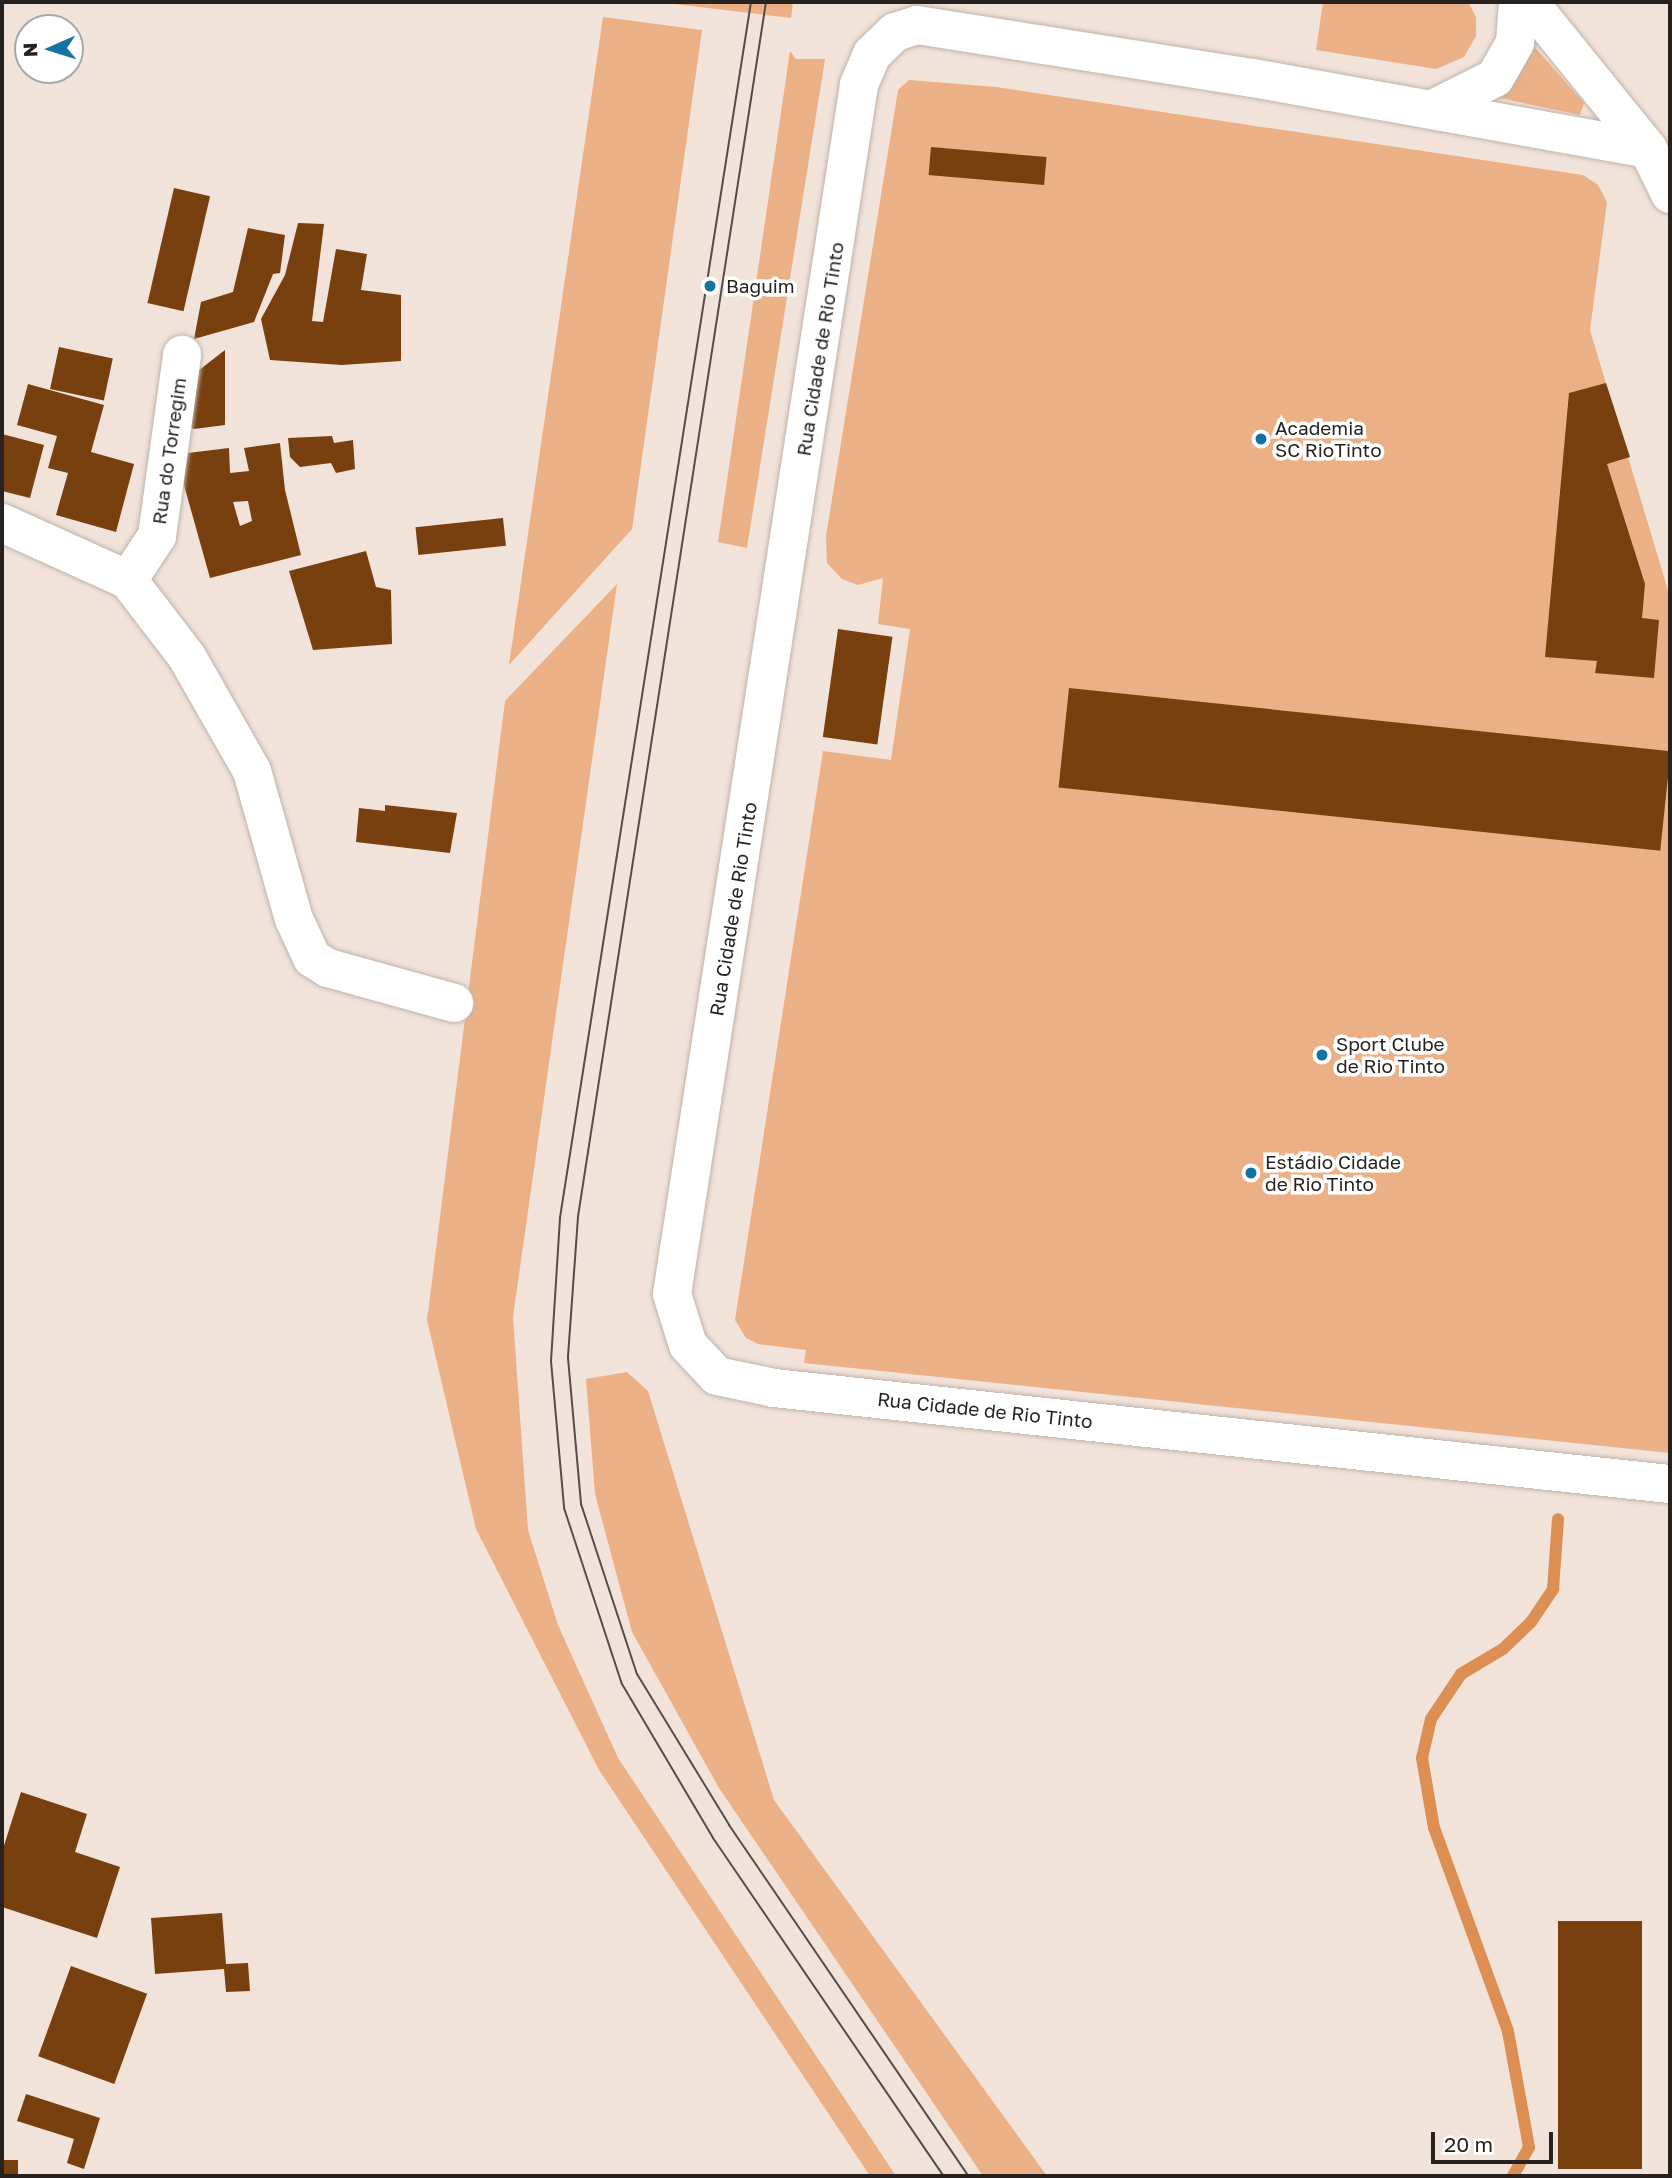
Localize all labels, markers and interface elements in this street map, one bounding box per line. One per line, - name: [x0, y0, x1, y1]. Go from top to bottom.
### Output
- north arrow: [14, 14, 84, 84]
- text: N: [18, 42, 41, 58]
- street label: Rua Cidade de Rio Tinto: [792, 240, 848, 458]
- place label: Baguim: [726, 275, 795, 297]
- marker: Baguim: [700, 276, 720, 296]
- street label: Rua do Torregim: [147, 376, 191, 526]
- place label: Academia SC RioTinto: [1275, 417, 1382, 461]
- marker: Academia SC RioTinto: [1253, 431, 1269, 447]
- street label: Rua Cidade de Rio Tinto: [705, 800, 761, 1018]
- place label: Sport Clube de Rio Tinto: [1336, 1033, 1445, 1077]
- marker: Sport Clube de Rio Tinto: [1314, 1047, 1330, 1063]
- place label: Estádio Cidade de Rio Tinto: [1265, 1151, 1401, 1195]
- marker: Estádio Cidade de Rio Tinto: [1243, 1165, 1259, 1181]
- street label: Rua Cidade de Rio Tinto: [876, 1387, 1094, 1433]
- scale bar: [1434, 2118, 1556, 2162]
- text: 20 m: [1444, 2131, 1493, 2157]

